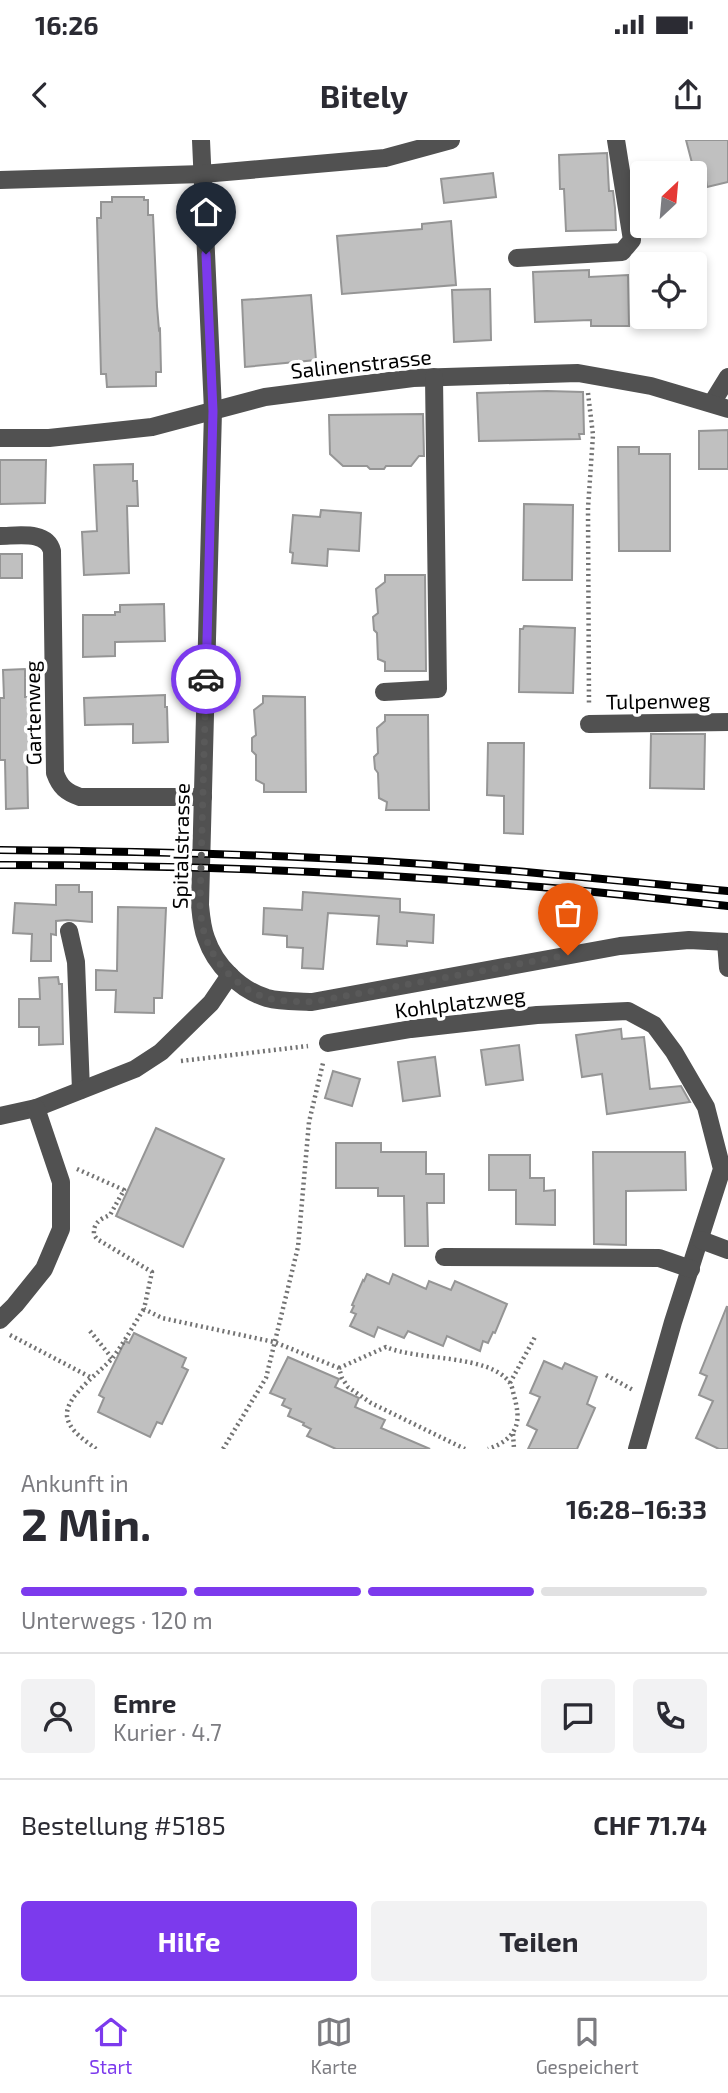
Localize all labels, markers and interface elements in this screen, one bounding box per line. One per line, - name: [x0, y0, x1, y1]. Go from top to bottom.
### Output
- text: 16:26: [35, 9, 99, 40]
- icon: back: [21, 76, 59, 114]
- text: Bitely: [320, 76, 408, 114]
- icon: share: [669, 76, 707, 114]
- north arrow: [630, 161, 707, 238]
- map controls: [630, 161, 707, 329]
- pin: [176, 182, 236, 254]
- icon: home: [187, 193, 225, 231]
- button: locate: [630, 252, 707, 329]
- street label: Salinenstrasse: [289, 343, 433, 383]
- courier: [171, 644, 241, 714]
- street label: Gartenweg: [19, 660, 45, 766]
- icon: car: [187, 660, 225, 698]
- street label: Tulpenweg: [606, 687, 711, 713]
- street label: Spitalstrasse: [166, 783, 194, 909]
- pin: [538, 883, 598, 955]
- icon: bag: [549, 894, 587, 932]
- street label: Kohlplatzweg: [393, 982, 527, 1022]
- text: Ankunft in: [21, 1469, 129, 1497]
- text: 16:28–16:33: [566, 1493, 707, 1524]
- text: 2 Min.: [21, 1495, 151, 1550]
- text: Unterwegs · 120 m: [21, 1606, 213, 1634]
- button: person: [21, 1679, 95, 1753]
- button: chat: [541, 1679, 615, 1753]
- button: phone: [633, 1679, 707, 1753]
- text: Emre: [113, 1687, 176, 1718]
- text: Kurier · 4.7: [113, 1718, 222, 1746]
- text: Bestellung #5185: [21, 1809, 226, 1840]
- text: CHF 71.74: [593, 1809, 707, 1840]
- button: Hilfe: [21, 1901, 357, 1981]
- button: Teilen: [371, 1901, 707, 1981]
- tab: Start: [89, 2013, 132, 2078]
- tab: Karte: [311, 2013, 357, 2078]
- tab: Gespeichert: [536, 2013, 639, 2078]

